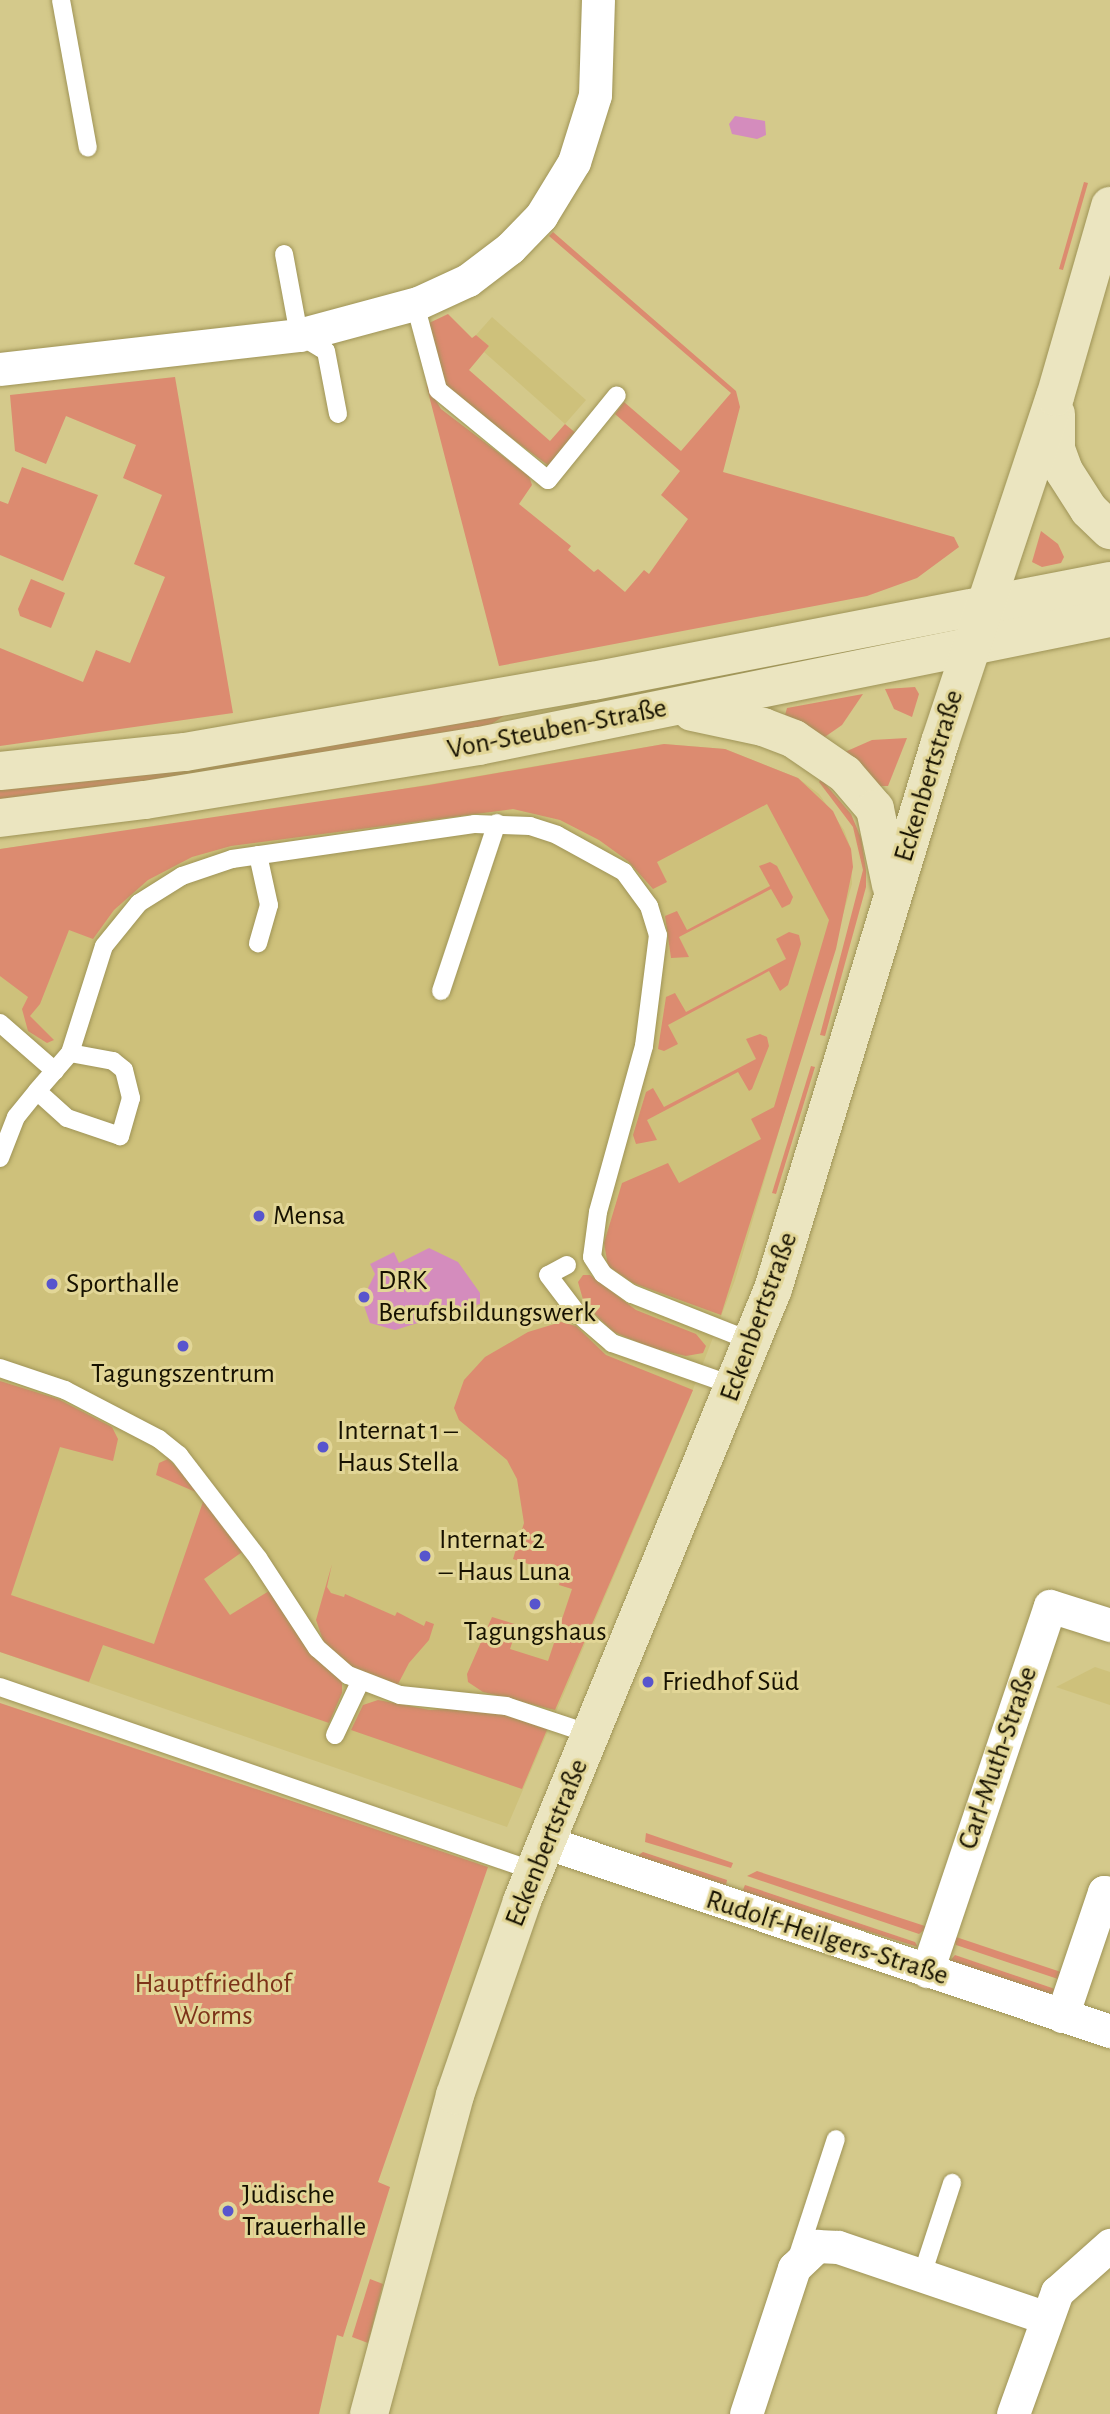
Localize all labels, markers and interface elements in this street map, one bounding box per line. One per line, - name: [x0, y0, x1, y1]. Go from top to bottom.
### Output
- street label: Eckenbertstraße: [887, 686, 971, 866]
- street label: Von-Steuben-Straße: [445, 691, 669, 767]
- place label: Mensa: [273, 1199, 345, 1233]
- marker: Mensa: [251, 1208, 267, 1224]
- street label: Eckenbertstraße: [713, 1228, 805, 1406]
- place label: DRK Berufsbildungswerk: [378, 1264, 596, 1330]
- place label: Sporthalle: [66, 1267, 179, 1301]
- marker: Sporthalle: [44, 1276, 60, 1292]
- marker: DRK Berufsbildungswerk: [356, 1289, 372, 1305]
- marker: Tagungszentrum: [175, 1338, 191, 1354]
- place label: Tagungszentrum: [91, 1357, 275, 1391]
- place label: Internat 1 – Haus Stella: [337, 1414, 459, 1480]
- marker: Internat 1 – Haus Stella: [315, 1439, 331, 1455]
- place label: Internat 2 – Haus Luna: [439, 1523, 571, 1589]
- marker: Internat 2 – Haus Luna: [417, 1548, 433, 1564]
- marker: Tagungshaus: [527, 1596, 543, 1612]
- place label: Tagungshaus: [463, 1615, 607, 1649]
- street label: Carl-Muth-Straße: [951, 1662, 1045, 1854]
- place label: Friedhof Süd: [662, 1665, 799, 1699]
- marker: Friedhof Süd: [640, 1674, 656, 1690]
- street label: Eckenbertstraße: [498, 1754, 596, 1932]
- street label: Rudolf-Heilgers-Straße: [702, 1883, 952, 1993]
- park label: Hauptfriedhof Worms: [135, 1967, 291, 2033]
- place label: Jüdische Trauerhalle: [242, 2178, 366, 2244]
- marker: Jüdische Trauerhalle: [220, 2203, 236, 2219]

